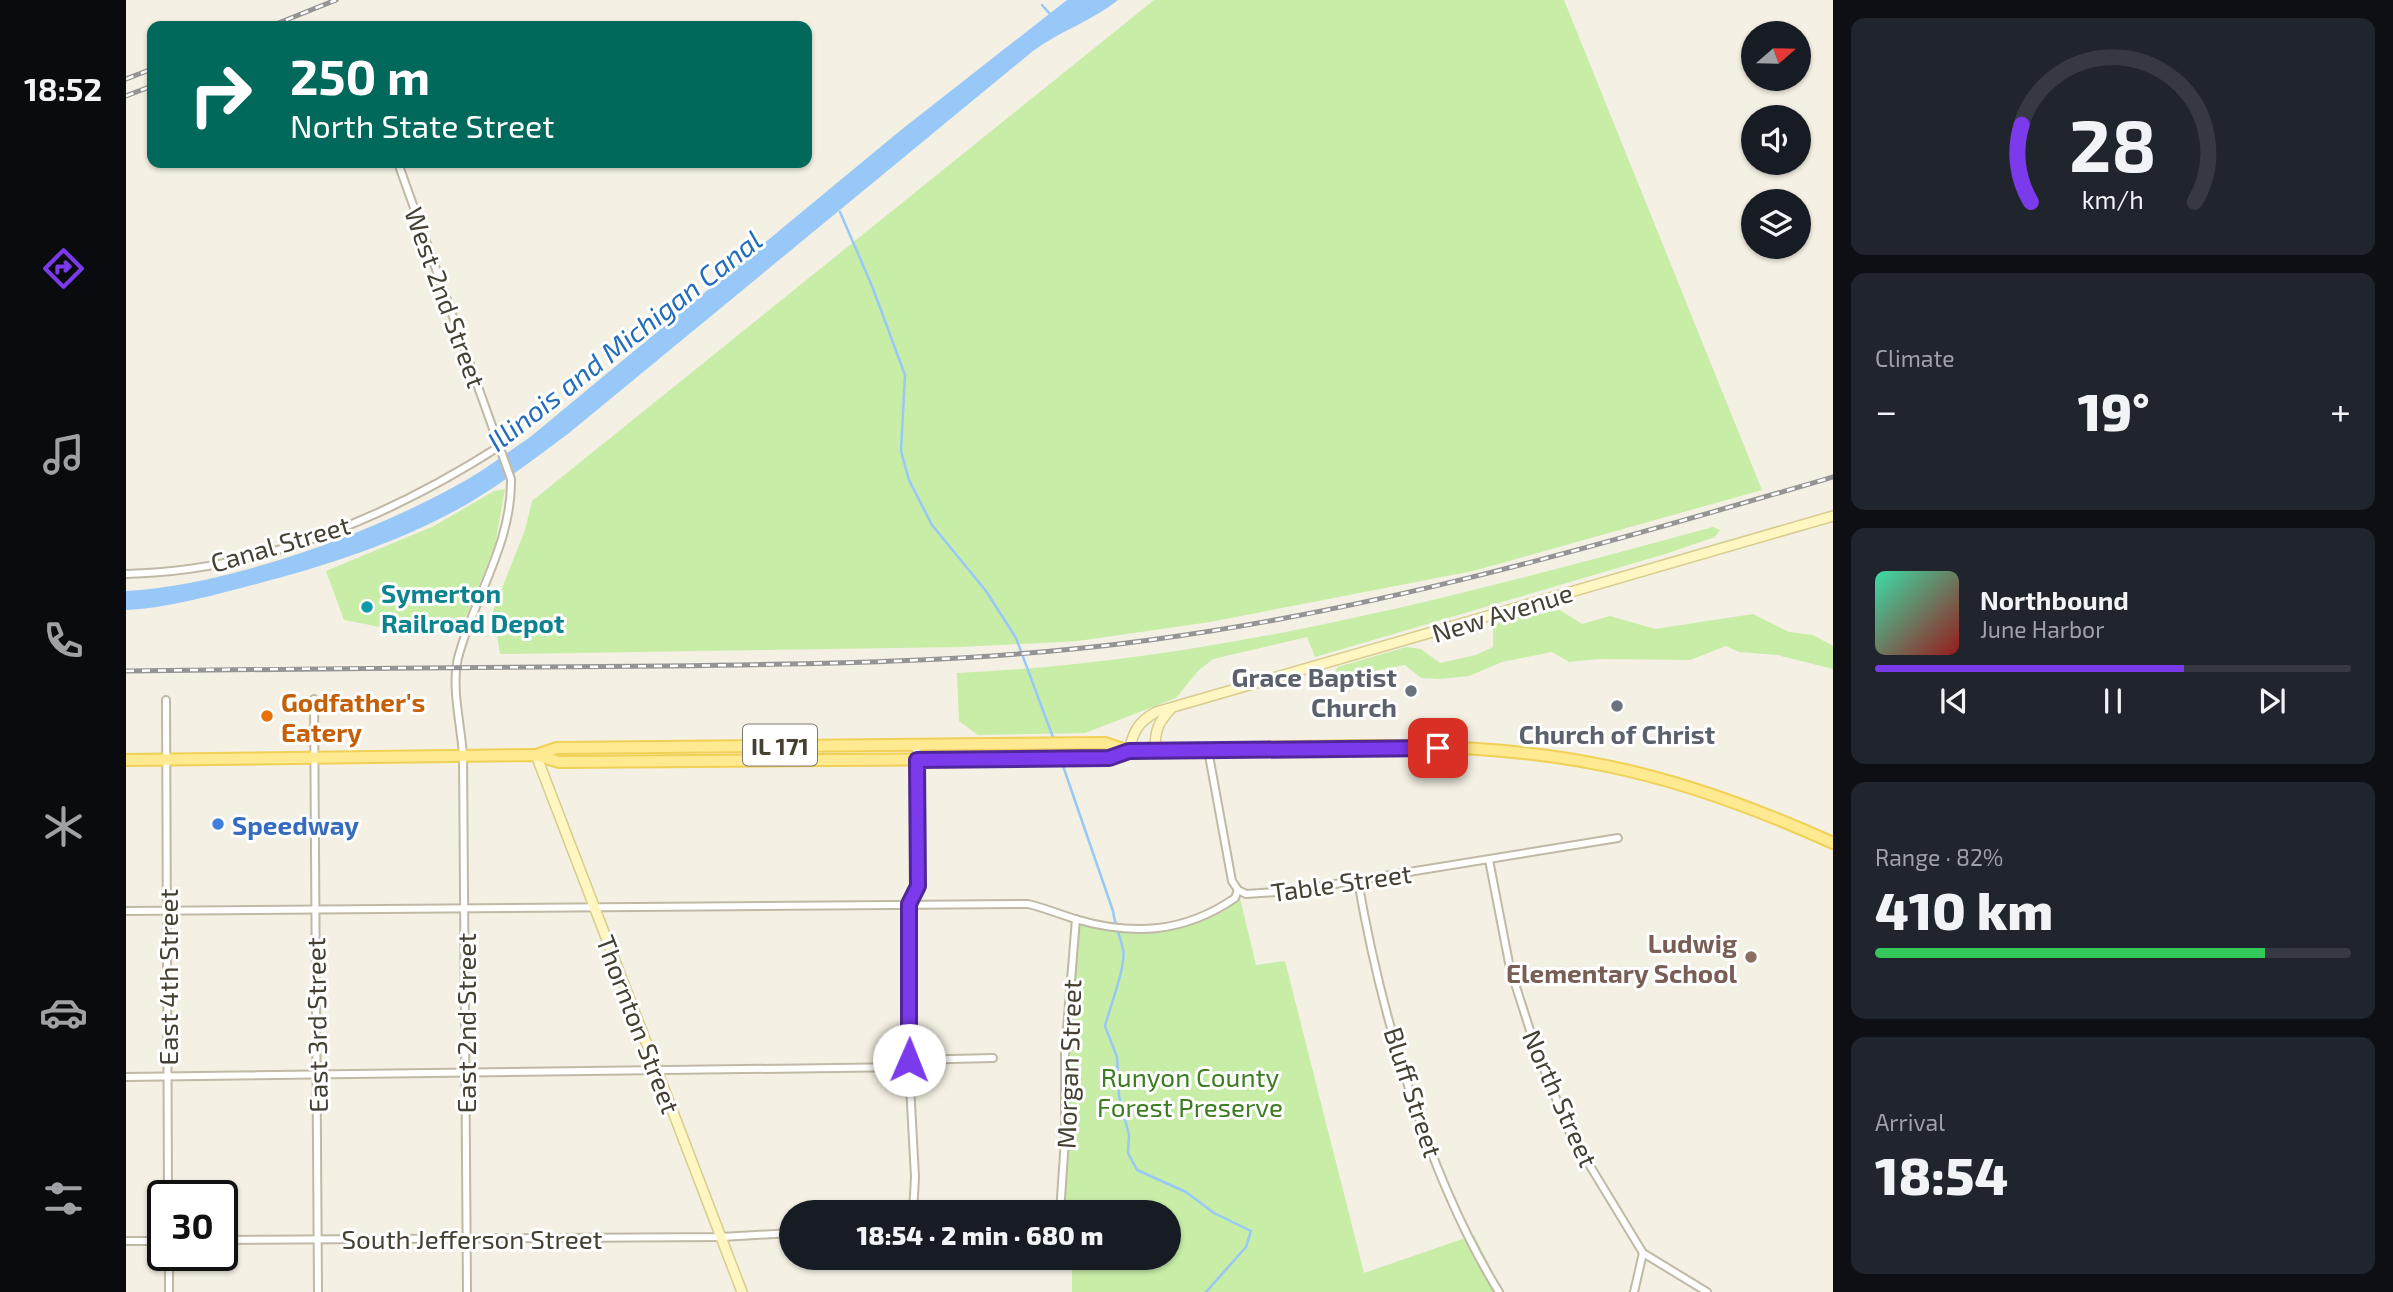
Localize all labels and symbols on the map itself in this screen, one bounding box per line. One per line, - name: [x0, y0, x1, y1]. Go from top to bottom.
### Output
- north arrow: [1741, 21, 1811, 91]
- street label: West 2nd Street: [399, 203, 493, 392]
- water label: Illinois and Michigan Canal: [480, 222, 768, 458]
- street label: Canal Street: [207, 508, 353, 578]
- street label: New Avenue: [1428, 576, 1576, 648]
- place label: Symerton Railroad Depot: [381, 577, 565, 638]
- marker: Symerton Railroad Depot: [359, 599, 375, 615]
- place label: Grace Baptist Church: [1232, 661, 1397, 722]
- marker: Grace Baptist Church: [1403, 683, 1419, 699]
- place label: Godfather's Eatery: [281, 686, 425, 748]
- marker: Church of Christ: [1609, 698, 1625, 714]
- marker: Godfather's Eatery: [259, 708, 275, 724]
- pin: [1408, 718, 1468, 778]
- place label: Church of Christ: [1519, 718, 1715, 749]
- road number: IL 171: [743, 724, 817, 766]
- place label: Speedway: [232, 809, 359, 841]
- marker: Speedway: [210, 816, 226, 832]
- street label: Table Street: [1269, 857, 1413, 907]
- street label: East 4th Street: [152, 889, 183, 1065]
- place label: Ludwig Elementary School: [1506, 927, 1737, 989]
- street label: Thornton Street: [591, 931, 687, 1118]
- street label: East 2nd Street: [450, 933, 481, 1113]
- street label: East 3rd Street: [299, 937, 333, 1113]
- marker: Ludwig Elementary School: [1743, 949, 1759, 965]
- street label: Morgan Street: [1050, 979, 1086, 1149]
- position arrow: [872, 1023, 946, 1097]
- street label: Bluff Street: [1378, 1023, 1450, 1161]
- street label: North Street: [1517, 1025, 1605, 1171]
- park label: Runyon County Forest Preserve: [1097, 1061, 1283, 1122]
- speed limit sign: 30: [147, 1180, 238, 1271]
- street label: South Jefferson Street: [341, 1223, 603, 1254]

